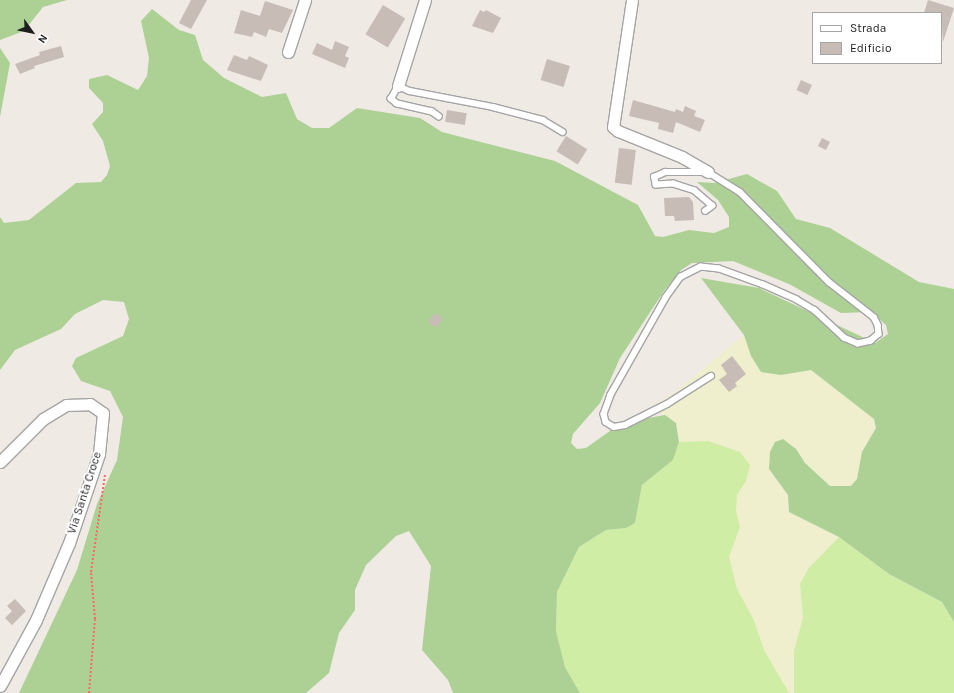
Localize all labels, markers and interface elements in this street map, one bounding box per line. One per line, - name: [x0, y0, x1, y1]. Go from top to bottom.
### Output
- north arrow: [12, 12, 52, 52]
- legend: [812, 12, 942, 64]
- text: Strada: [850, 21, 886, 35]
- text: N: [35, 32, 50, 46]
- text: Edificio: [850, 41, 891, 55]
- street label: Via Santa Croce: [65, 450, 105, 536]

